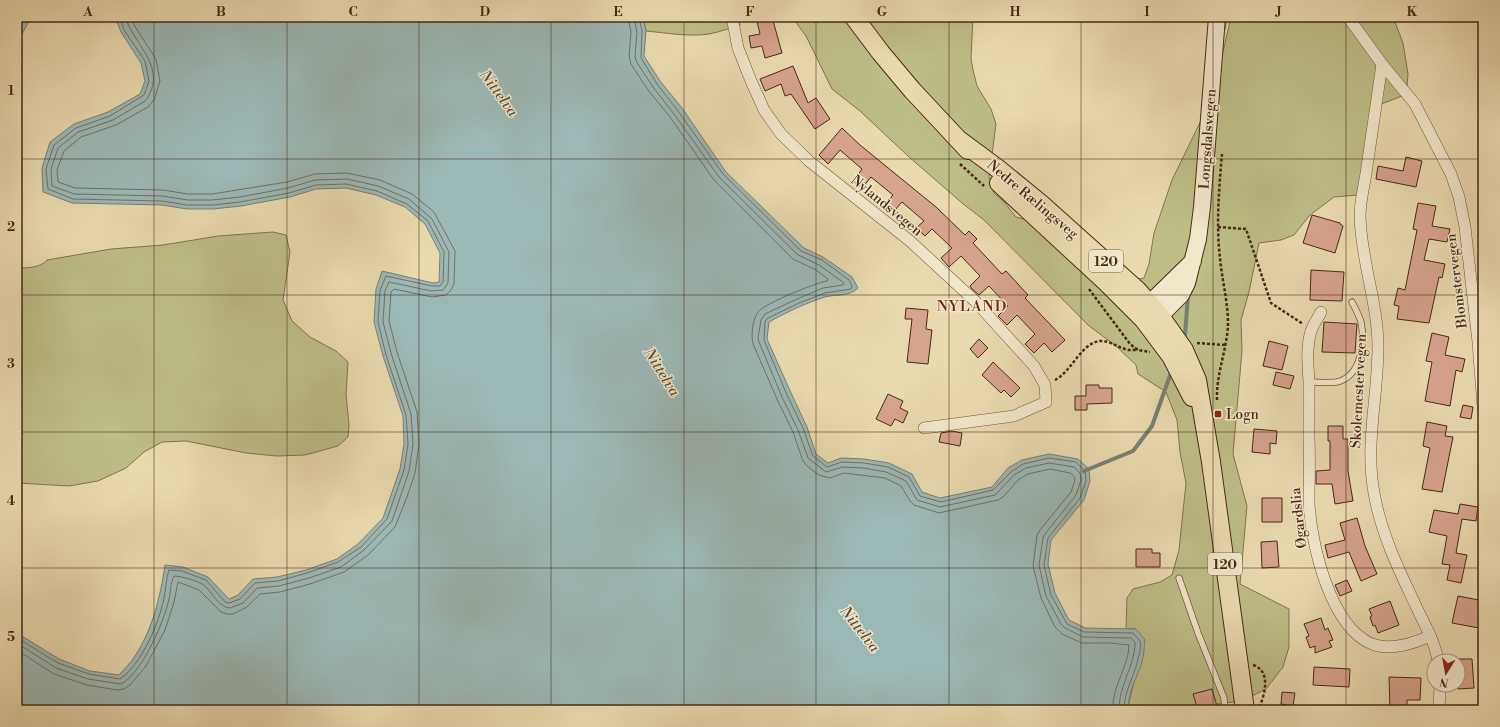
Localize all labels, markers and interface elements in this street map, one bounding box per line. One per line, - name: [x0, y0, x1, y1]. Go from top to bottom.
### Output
- text: A: [82, 4, 93, 20]
- text: B: [216, 4, 226, 20]
- text: C: [348, 4, 358, 20]
- text: D: [480, 4, 490, 20]
- text: E: [613, 4, 623, 20]
- text: F: [745, 4, 755, 20]
- text: G: [877, 4, 888, 20]
- text: H: [1010, 4, 1021, 20]
- text: I: [1144, 4, 1150, 20]
- text: J: [1274, 4, 1282, 20]
- text: K: [1407, 4, 1418, 20]
- water label: Nittelva: [475, 65, 522, 121]
- text: 1: [8, 83, 15, 99]
- street label: Longsdalsvegen: [1196, 88, 1221, 190]
- street label: Nedre Rælingsveg: [983, 156, 1082, 244]
- street label: Nylandsvegen: [847, 171, 927, 241]
- text: 2: [7, 219, 15, 235]
- street label: Blomstervegen: [1442, 232, 1472, 330]
- road number: 120: [1089, 250, 1123, 272]
- district label: NYLAND: [937, 297, 1007, 316]
- street label: Skolemestervegen: [1347, 333, 1371, 449]
- water label: Nittelva: [639, 344, 684, 401]
- text: 3: [7, 356, 15, 372]
- place label: Logn: [1226, 406, 1259, 424]
- marker: Logn: [1213, 409, 1223, 419]
- street label: Øgardslia: [1287, 486, 1311, 549]
- text: 4: [7, 493, 16, 509]
- road number: 120: [1208, 553, 1242, 575]
- water label: Nittelva: [835, 602, 884, 657]
- text: 5: [7, 629, 15, 645]
- north arrow: [1426, 653, 1466, 693]
- text: N: [1438, 674, 1450, 690]

